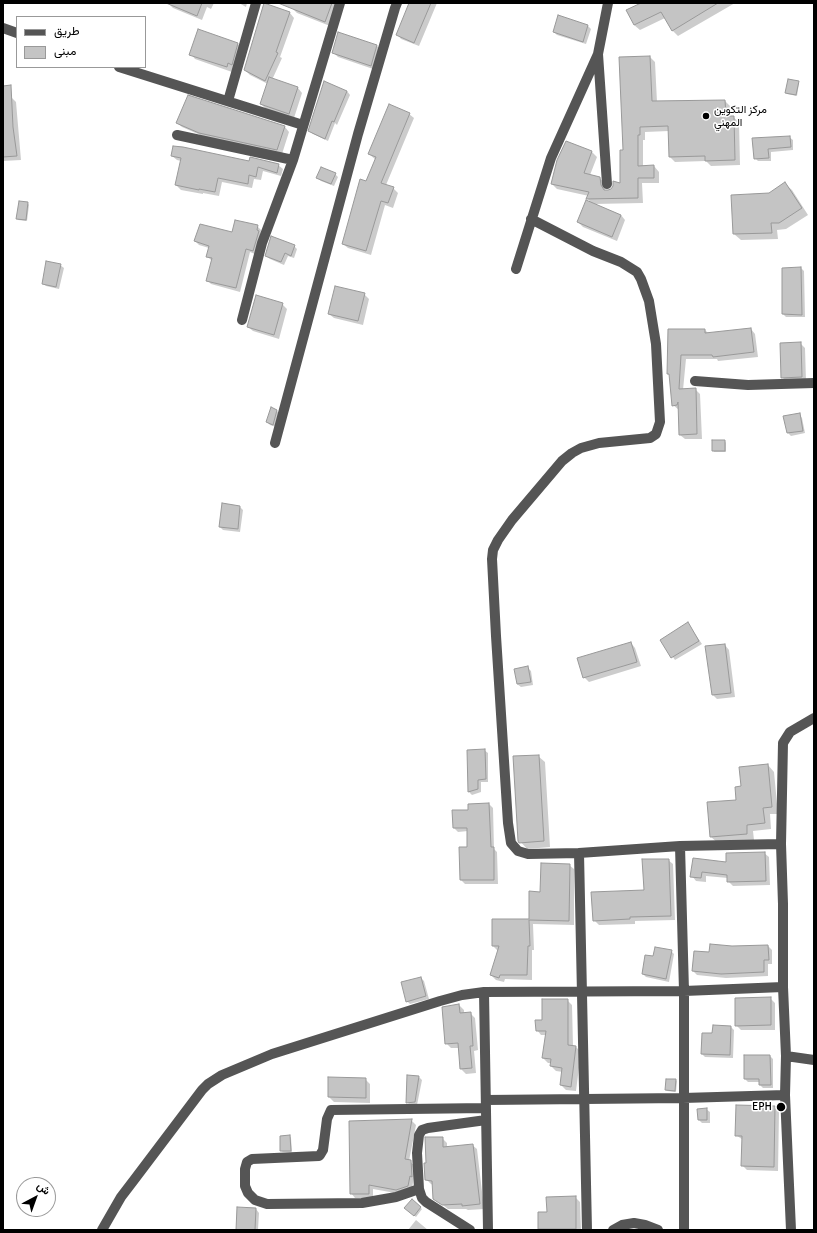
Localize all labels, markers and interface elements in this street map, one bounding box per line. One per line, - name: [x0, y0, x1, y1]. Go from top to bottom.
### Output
- legend: [16, 16, 146, 68]
- text: طريق: [54, 24, 79, 39]
- text: مبنى: [54, 44, 76, 59]
- place label: مركز التكوين المهني: [714, 103, 767, 129]
- marker: مركز التكوين المهني: [701, 111, 711, 121]
- place label: EPH: [752, 1100, 772, 1114]
- marker: EPH: [775, 1101, 787, 1113]
- north arrow: [16, 1177, 56, 1217]
- text: ش: [34, 1179, 53, 1198]

